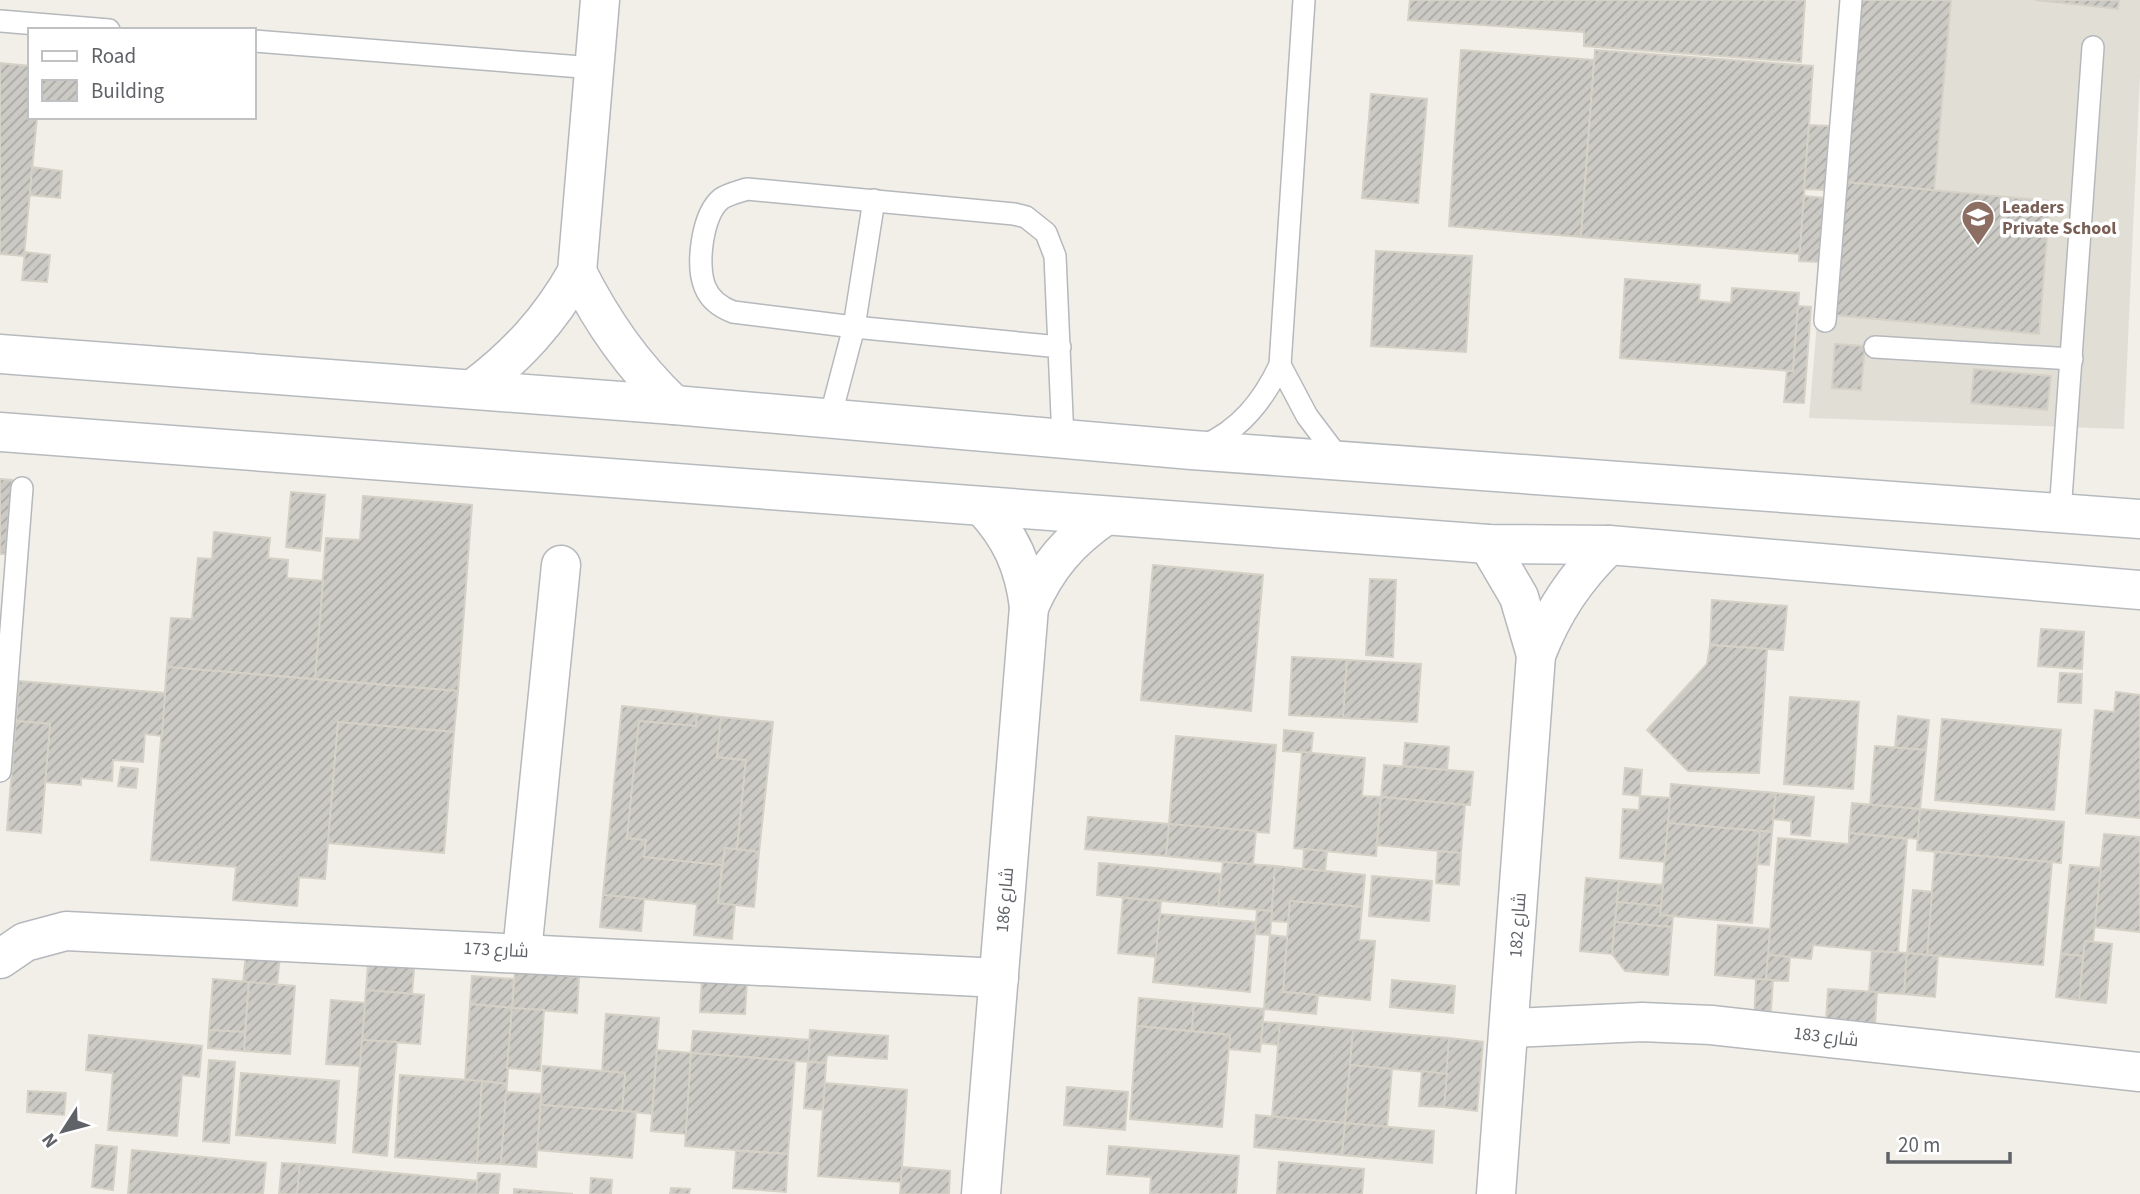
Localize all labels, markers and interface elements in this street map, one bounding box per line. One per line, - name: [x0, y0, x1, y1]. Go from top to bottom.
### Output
- legend: [28, 28, 256, 119]
- text: Road: [91, 41, 136, 71]
- text: Building: [91, 76, 165, 106]
- place label: Leaders Private School: [2002, 195, 2116, 241]
- school or university icon: Leaders Private School: [1959, 198, 1997, 247]
- street label: شارع 186: [990, 866, 1020, 934]
- street label: شارع 182: [1503, 892, 1533, 958]
- street label: شارع 173: [463, 936, 529, 964]
- street label: شارع 183: [1792, 1021, 1860, 1053]
- north arrow: [28, 1096, 98, 1166]
- scale bar: [1888, 1120, 2010, 1164]
- text: N: [36, 1127, 65, 1153]
- text: 20 m: [1898, 1130, 1940, 1160]

